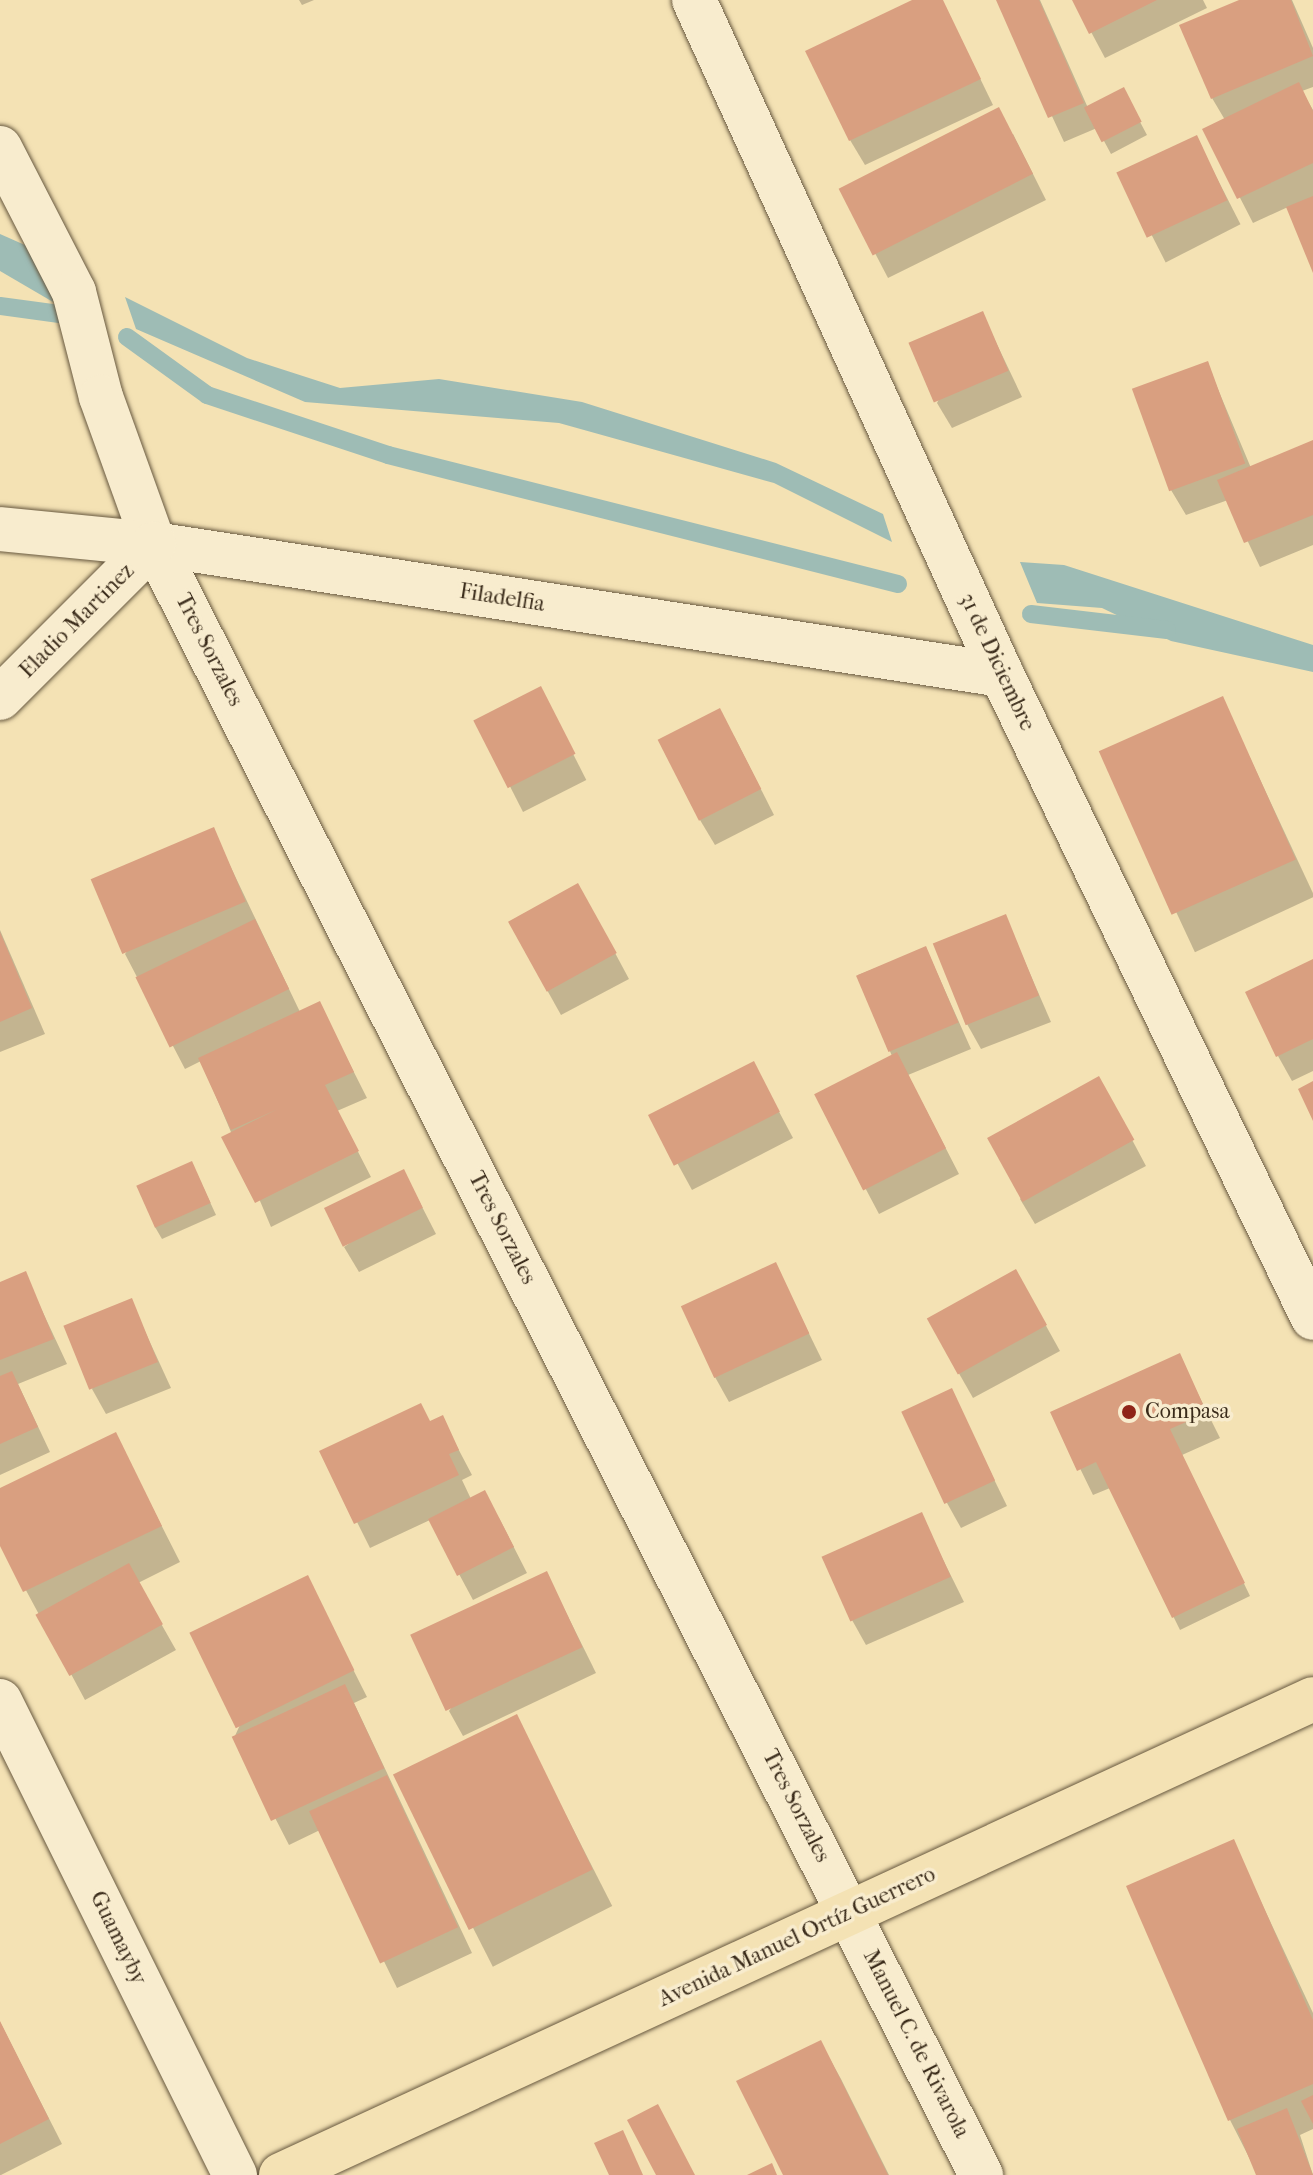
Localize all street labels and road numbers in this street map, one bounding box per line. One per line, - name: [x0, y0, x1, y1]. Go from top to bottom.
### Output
- street label: Eladio Martinez: [14, 558, 140, 684]
- street label: Filadelfia: [458, 578, 546, 618]
- street label: Tres Sorzales: [169, 589, 249, 711]
- street label: 31 de Diciembre: [954, 589, 1040, 735]
- street label: Tres Sorzales: [462, 1167, 542, 1289]
- street label: Tres Sorzales: [756, 1745, 836, 1867]
- street label: Avenida Manuel Ortíz Guerrero: [654, 1861, 940, 2013]
- street label: Guamayby: [84, 1887, 152, 1989]
- street label: Manuel C. de Rivarola: [857, 1946, 975, 2142]

